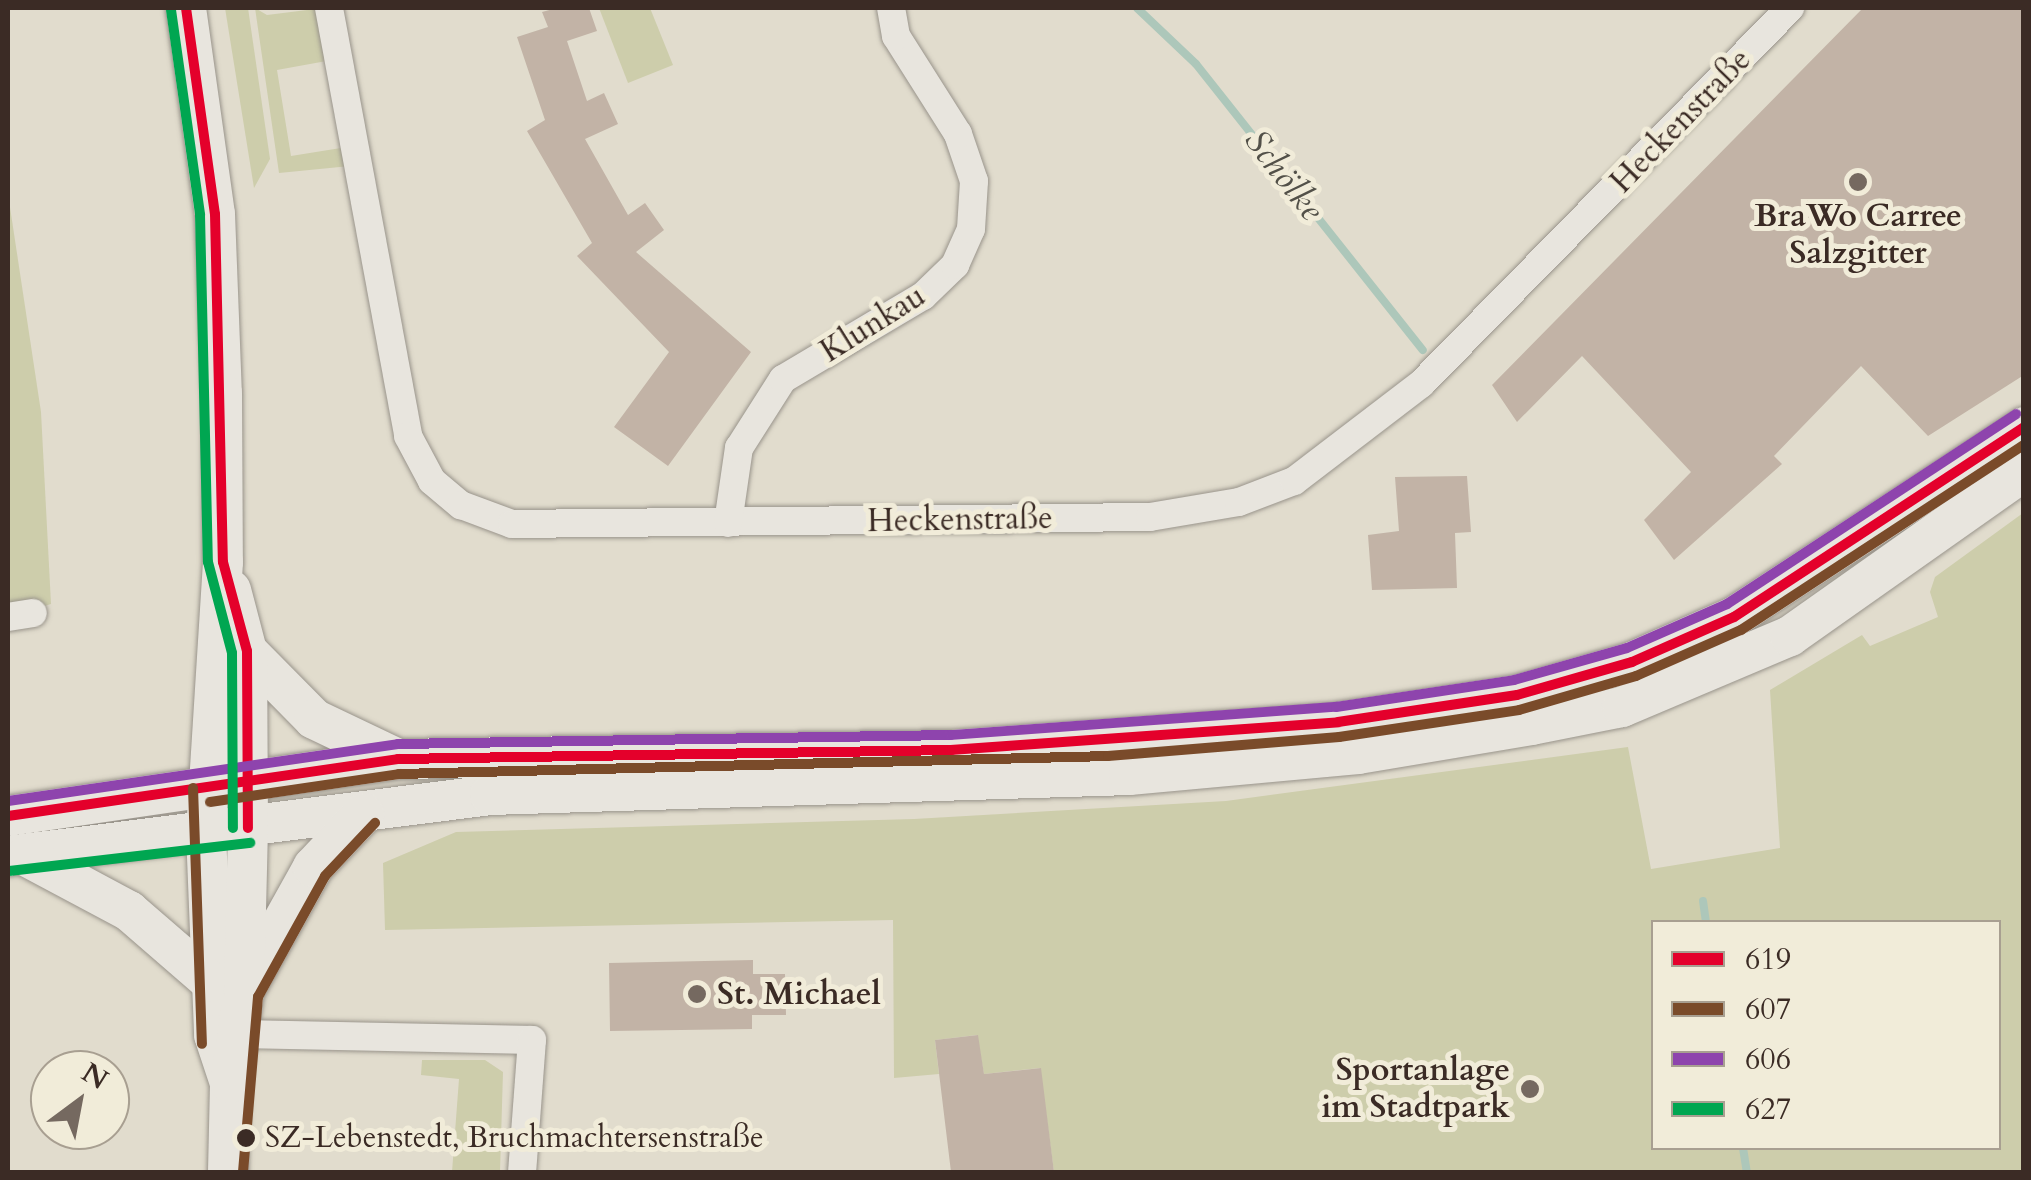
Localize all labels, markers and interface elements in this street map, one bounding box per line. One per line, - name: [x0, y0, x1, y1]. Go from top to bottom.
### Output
- street label: Heckenstraße: [1603, 41, 1759, 201]
- water label: Schölke: [1235, 121, 1333, 229]
- marker: BraWo Carree Salzgitter: [1847, 171, 1869, 193]
- place label: BraWo Carree Salzgitter: [1754, 198, 1962, 273]
- street label: Klunkau: [814, 277, 932, 371]
- street label: Heckenstraße: [867, 499, 1053, 541]
- legend: [1651, 920, 2001, 1150]
- text: 619: [1745, 939, 1791, 980]
- place label: St. Michael: [717, 975, 881, 1013]
- marker: St. Michael: [686, 983, 708, 1005]
- text: 607: [1745, 989, 1791, 1030]
- text: 606: [1745, 1039, 1791, 1080]
- north arrow: [30, 1050, 130, 1150]
- place label: Sportanlage im Stadtpark: [1321, 1052, 1510, 1127]
- text: N: [74, 1054, 115, 1099]
- marker: Sportanlage im Stadtpark: [1519, 1078, 1541, 1100]
- text: 627: [1745, 1089, 1791, 1130]
- place label: SZ-Lebenstedt, Bruchmachtersenstraße: [265, 1120, 764, 1156]
- marker: SZ-Lebenstedt, Bruchmachtersenstraße: [236, 1128, 256, 1148]

